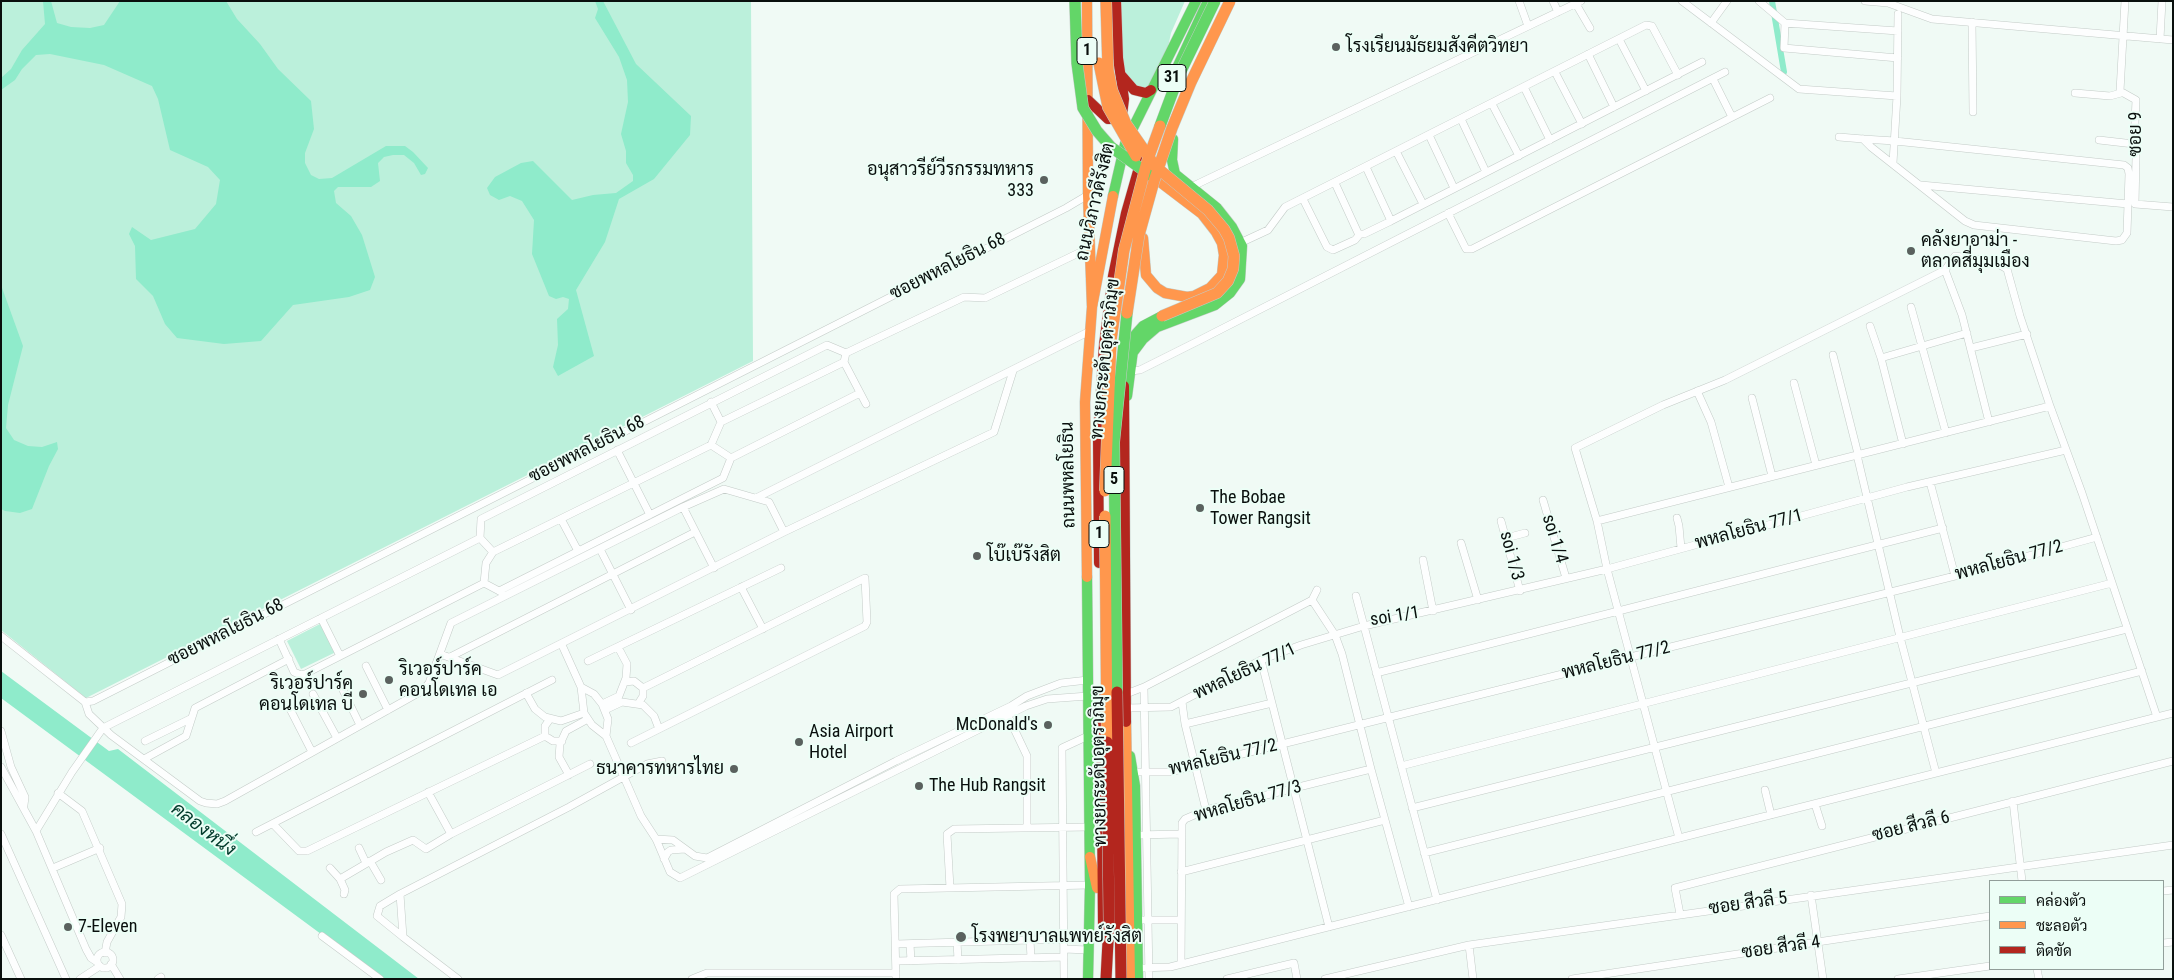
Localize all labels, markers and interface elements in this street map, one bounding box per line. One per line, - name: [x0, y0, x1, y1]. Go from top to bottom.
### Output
- place label: โรงเรียนมัธยมสังคีตวิทยา: [1346, 36, 1528, 58]
- road number: 1: [1077, 37, 1097, 64]
- marker: โรงเรียนมัธยมสังคีตวิทยา: [1330, 41, 1342, 53]
- road number: 31: [1158, 64, 1186, 92]
- street label: ซอย 9: [2125, 112, 2147, 156]
- street label: ถนนวิภาวดีรังสิต: [1072, 141, 1120, 263]
- place label: อนุสาวรีย์วีรกรรมทหาร 333: [867, 159, 1034, 202]
- marker: อนุสาวรีย์วีรกรรมทหาร 333: [1038, 174, 1050, 186]
- street label: ซอยพหลโยธิน 68: [887, 229, 1009, 305]
- place label: คลังยาอาม่า - ตลาดสี่มุมเมือง: [1921, 230, 2030, 272]
- marker: คลังยาอาม่า - ตลาดสี่มุมเมือง: [1905, 245, 1917, 257]
- street label: ทางยกระดับอุตราภิมุข: [1087, 277, 1125, 441]
- street label: ซอยพหลโยธิน 68: [526, 412, 648, 488]
- street label: ถนนพหลโยธิน: [1057, 422, 1081, 528]
- road number: 5: [1104, 466, 1124, 494]
- place label: The Bobae Tower Rangsit: [1210, 487, 1311, 530]
- marker: The Bobae Tower Rangsit: [1194, 502, 1206, 514]
- street label: พหลโยธิน 77/1: [1693, 505, 1805, 555]
- street label: soi 1/4: [1536, 512, 1572, 566]
- road number: 1: [1089, 520, 1109, 548]
- street label: soi 1/3: [1494, 529, 1528, 583]
- street label: พหลโยธิน 77/2: [1953, 536, 2065, 586]
- place label: โบ๊เบ๊รังสิต: [987, 545, 1061, 567]
- marker: โบ๊เบ๊รังสิต: [971, 550, 983, 562]
- street label: ซอยพหลโยธิน 68: [165, 595, 287, 671]
- street label: soi 1/1: [1369, 602, 1421, 632]
- street label: พหลโยธิน 77/2: [1560, 637, 1672, 685]
- street label: พหลโยธิน 77/1: [1190, 639, 1300, 705]
- place label: ริเวอร์ปาร์ค คอนโดเทล เอ: [399, 659, 497, 702]
- place label: ริเวอร์ปาร์ค คอนโดเทล บี: [259, 673, 353, 716]
- marker: ริเวอร์ปาร์ค คอนโดเทล เอ: [383, 674, 395, 686]
- street label: ทางยกระดับอุตราภิมุข: [1088, 685, 1112, 847]
- marker: ริเวอร์ปาร์ค คอนโดเทล บี: [357, 688, 369, 700]
- place label: McDonald's: [956, 714, 1038, 736]
- marker: McDonald's: [1042, 719, 1054, 731]
- place label: Asia Airport Hotel: [809, 721, 894, 764]
- street label: พหลโยธิน 77/2: [1167, 735, 1279, 781]
- marker: Asia Airport Hotel: [793, 736, 805, 748]
- place label: ธนาคารทหารไทย: [596, 758, 724, 780]
- marker: ธนาคารทหารไทย: [728, 763, 740, 775]
- place label: The Hub Rangsit: [929, 775, 1046, 797]
- street label: พหลโยธิน 77/3: [1192, 776, 1304, 828]
- marker: The Hub Rangsit: [913, 780, 925, 792]
- water label: คลองหนึ่ง: [166, 798, 240, 862]
- street label: ซอย สีวลี 6: [1870, 807, 1952, 847]
- legend: [1989, 880, 2164, 970]
- street label: ซอย สีวลี 5: [1707, 888, 1789, 920]
- text: คล่องตัว: [2036, 892, 2086, 910]
- place label: 7-Eleven: [78, 916, 137, 938]
- text: ชะลอตัว: [2036, 917, 2087, 935]
- marker: 7-Eleven: [62, 921, 74, 933]
- place label: โรงพยาบาลแพทย์รังสิต: [972, 926, 1142, 948]
- marker: โรงพยาบาลแพทย์รังสิต: [954, 930, 968, 944]
- street label: ซอย สีวลี 4: [1740, 932, 1822, 964]
- text: ติดขัด: [2036, 942, 2072, 960]

